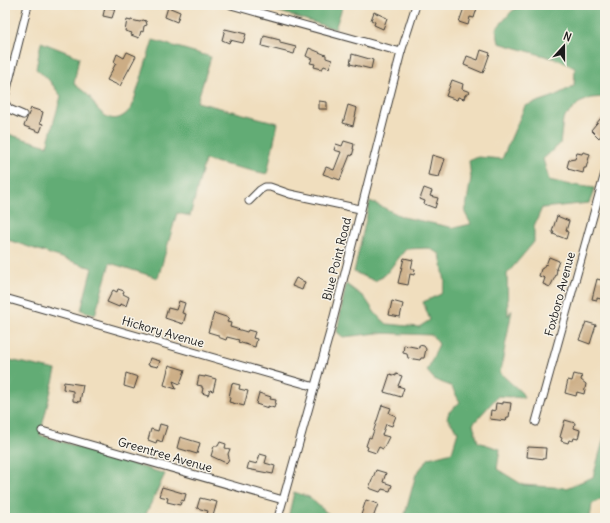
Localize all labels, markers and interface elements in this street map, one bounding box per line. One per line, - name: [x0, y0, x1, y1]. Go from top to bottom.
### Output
- north arrow: [544, 26, 584, 66]
- text: N: [562, 29, 574, 45]
- street label: Blue Point Road: [319, 216, 354, 302]
- street label: Foxboro Avenue: [541, 250, 578, 338]
- street label: Hickory Avenue: [120, 313, 206, 350]
- street label: Greentree Avenue: [116, 434, 214, 475]

